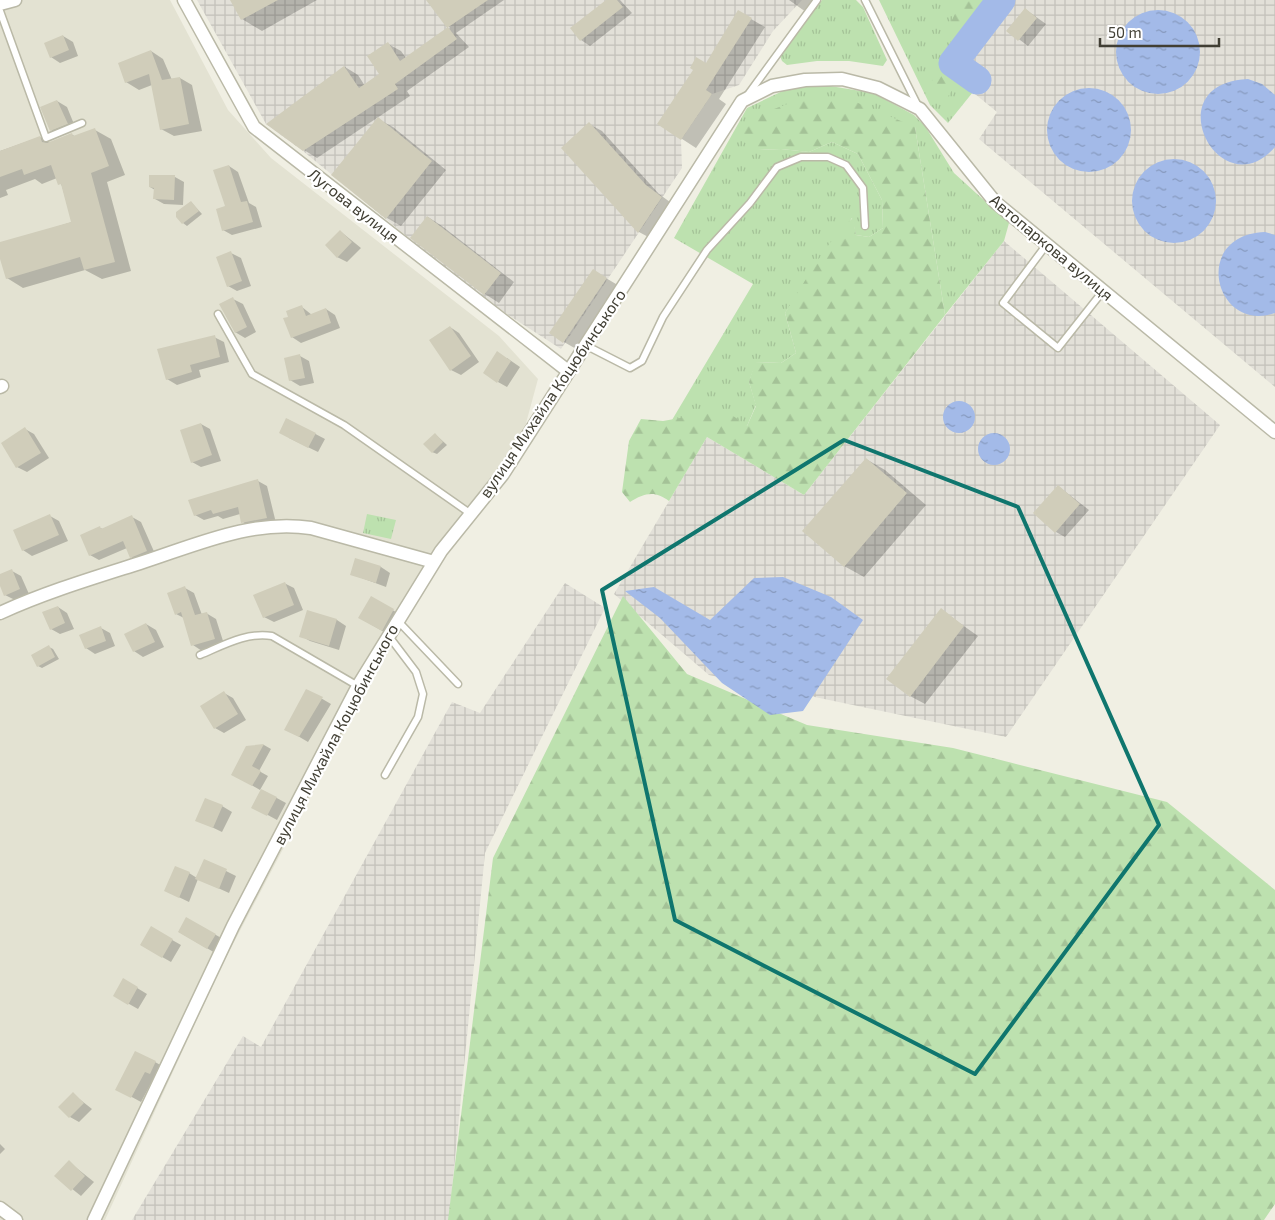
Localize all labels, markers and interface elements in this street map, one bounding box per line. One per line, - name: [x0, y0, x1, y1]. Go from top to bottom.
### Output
- scale bar: [1100, 15, 1219, 47]
- text: 50 m: [1108, 23, 1142, 41]
- street label: Лугова вулиця: [304, 164, 403, 247]
- street label: Автопаркова вулиця: [986, 190, 1118, 305]
- street label: вулиця Михайла Коцюбинського: [475, 285, 630, 501]
- street label: вулиця Михайла Коцюбинського: [269, 620, 402, 848]

